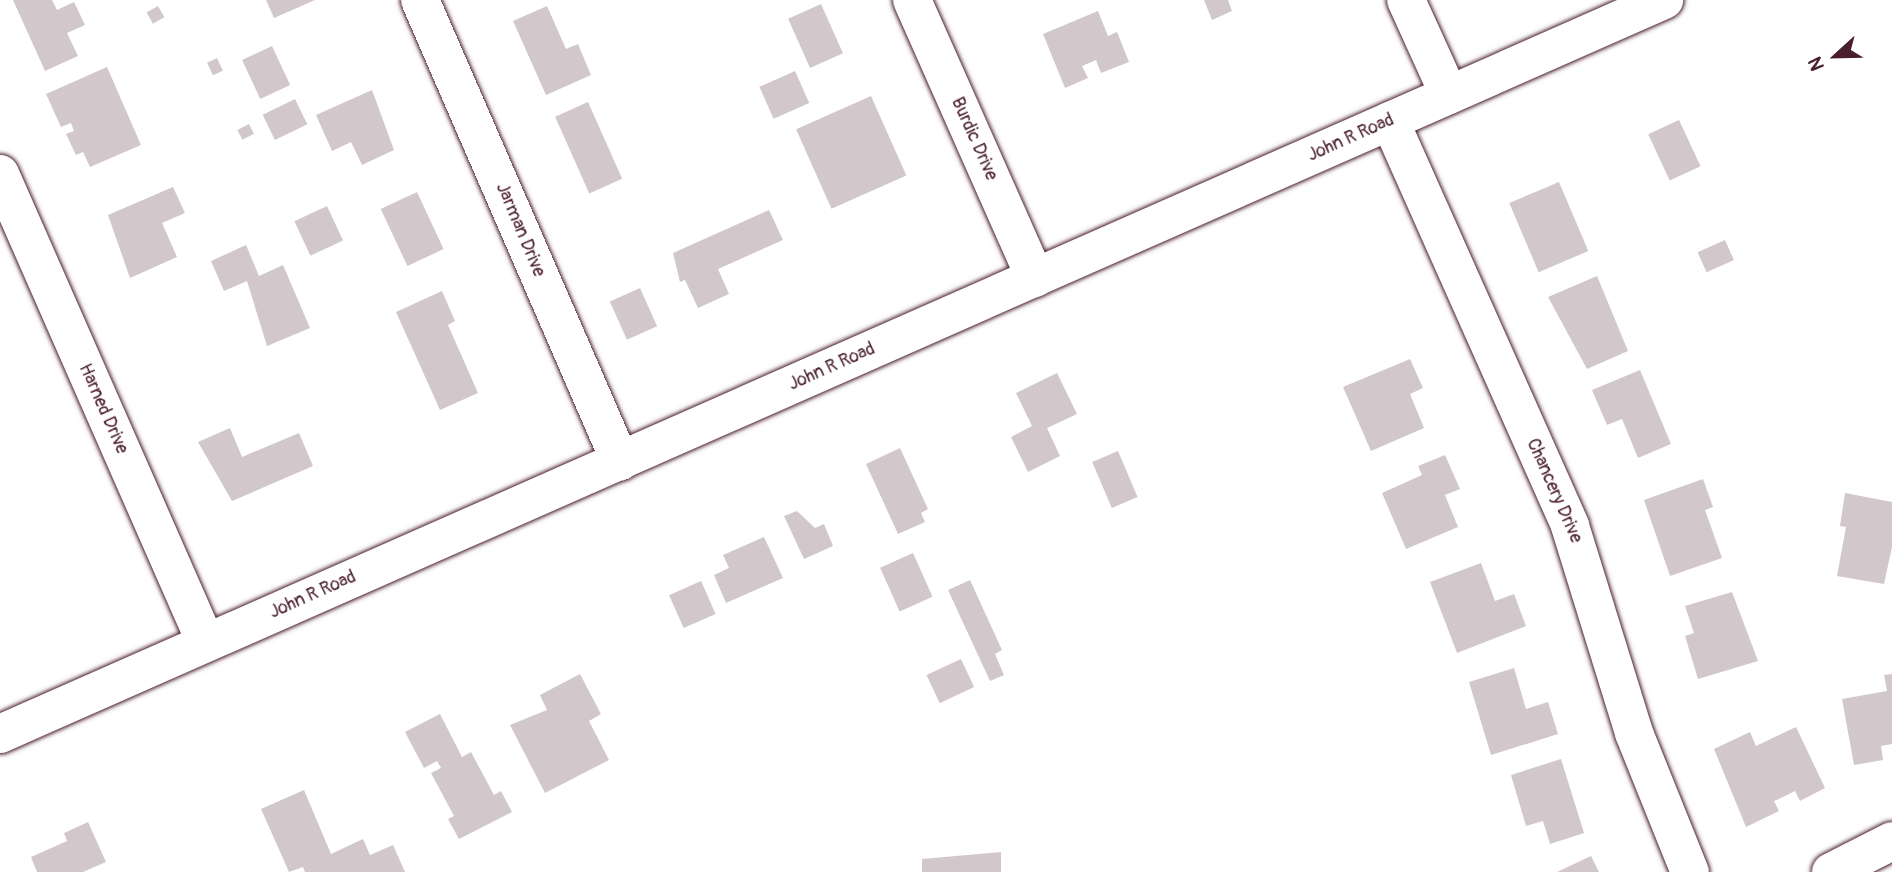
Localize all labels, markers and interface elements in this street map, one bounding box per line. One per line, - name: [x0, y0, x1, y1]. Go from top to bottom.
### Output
- north arrow: [1801, 21, 1871, 91]
- text: N: [1803, 53, 1830, 74]
- street label: Burdic Drive: [946, 94, 1002, 184]
- street label: John R Road: [1304, 109, 1398, 167]
- street label: Jarman Drive: [491, 180, 549, 280]
- street label: John R Road: [785, 338, 879, 396]
- street label: Harned Drive: [74, 361, 132, 457]
- street label: Chancery Drive: [1521, 435, 1587, 547]
- street label: John R Road: [266, 566, 360, 624]

